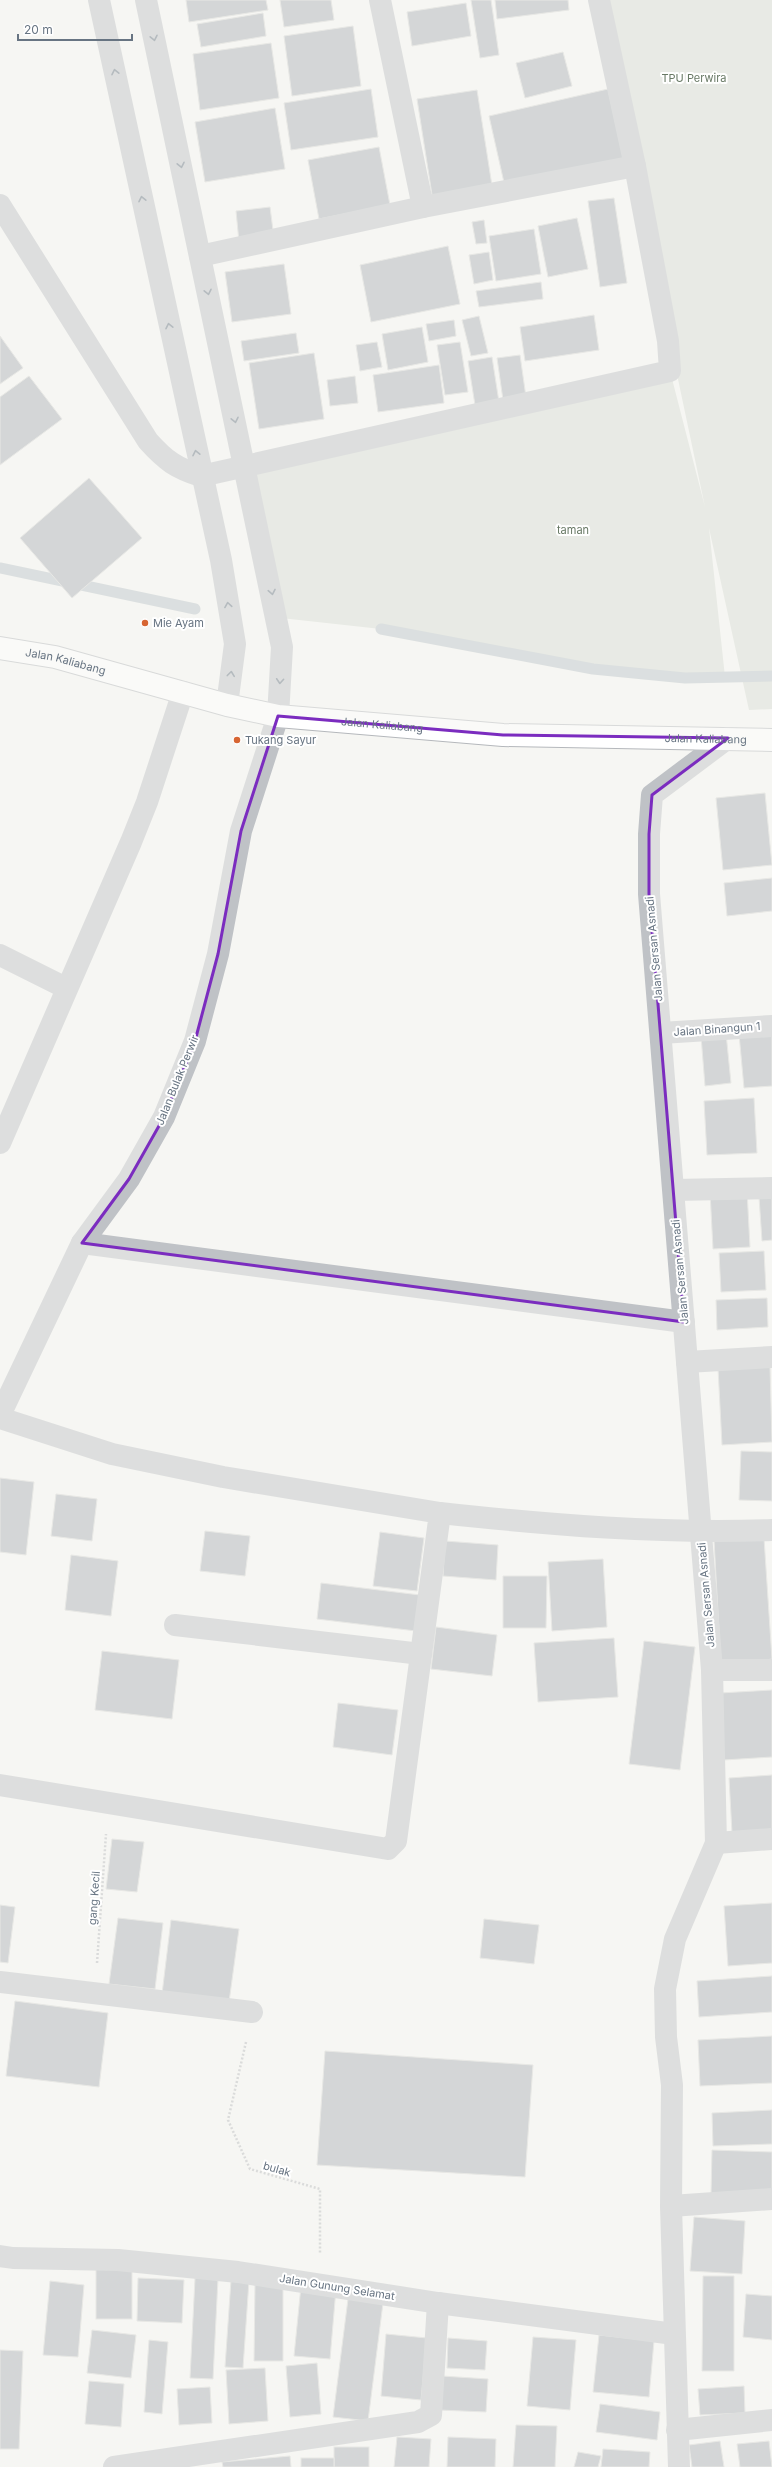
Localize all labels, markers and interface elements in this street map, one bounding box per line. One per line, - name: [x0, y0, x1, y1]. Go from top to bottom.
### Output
- scale bar: [18, 16, 132, 42]
- text: 20 m: [24, 22, 53, 37]
- one-way arrow: [149, 35, 157, 41]
- one-way arrow: [111, 69, 119, 75]
- park label: TPU Perwira: [661, 71, 727, 85]
- one-way arrow: [176, 162, 184, 168]
- one-way arrow: [138, 196, 146, 202]
- one-way arrow: [203, 289, 211, 296]
- one-way arrow: [166, 323, 174, 329]
- one-way arrow: [230, 416, 238, 423]
- one-way arrow: [193, 450, 201, 457]
- park label: taman: [557, 523, 589, 537]
- one-way arrow: [267, 589, 275, 595]
- one-way arrow: [225, 602, 233, 608]
- place label: Mie Ayam: [153, 616, 204, 630]
- marker: Mie Ayam: [140, 618, 150, 628]
- street label: Jalan Kaliabang: [24, 645, 107, 678]
- one-way arrow: [226, 671, 235, 677]
- one-way arrow: [276, 678, 285, 684]
- street label: Jalan Kaliabang: [341, 714, 424, 735]
- street label: Jalan Kaliabang: [664, 731, 747, 747]
- place label: Tukang Sayur: [245, 733, 316, 747]
- marker: Tukang Sayur: [232, 735, 242, 745]
- street label: Jalan Sersan Asnadi: [642, 896, 666, 1002]
- street label: Jalan Binangun 1: [673, 1019, 761, 1039]
- street label: Jalan Bulak Perwir: [153, 1033, 201, 1127]
- street label: Jalan Sersan Asnadi: [668, 1219, 692, 1325]
- street label: Jalan Sersan Asnadi: [694, 1542, 718, 1648]
- street label: gang Kecil: [85, 1870, 103, 1926]
- street label: bulak: [262, 2158, 292, 2180]
- street label: Jalan Gunung Selamat: [278, 2271, 396, 2303]

